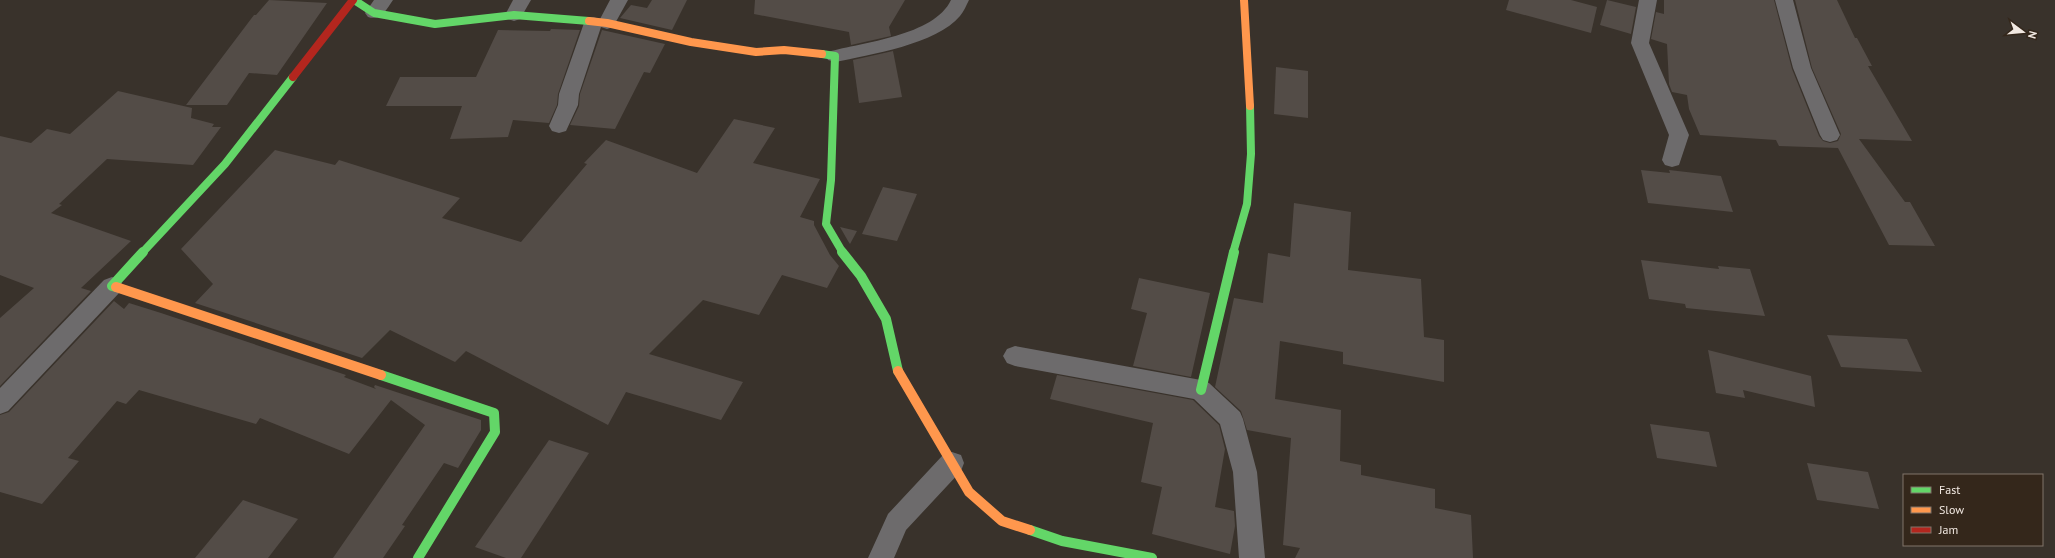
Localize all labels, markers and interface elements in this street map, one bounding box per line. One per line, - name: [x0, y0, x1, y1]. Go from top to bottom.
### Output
- north arrow: [2003, 12, 2043, 52]
- text: N: [2025, 29, 2040, 40]
- legend: [1903, 474, 2043, 546]
- text: Fast: [1939, 482, 1960, 497]
- text: Slow: [1939, 502, 1964, 517]
- text: Jam: [1938, 522, 1958, 537]

